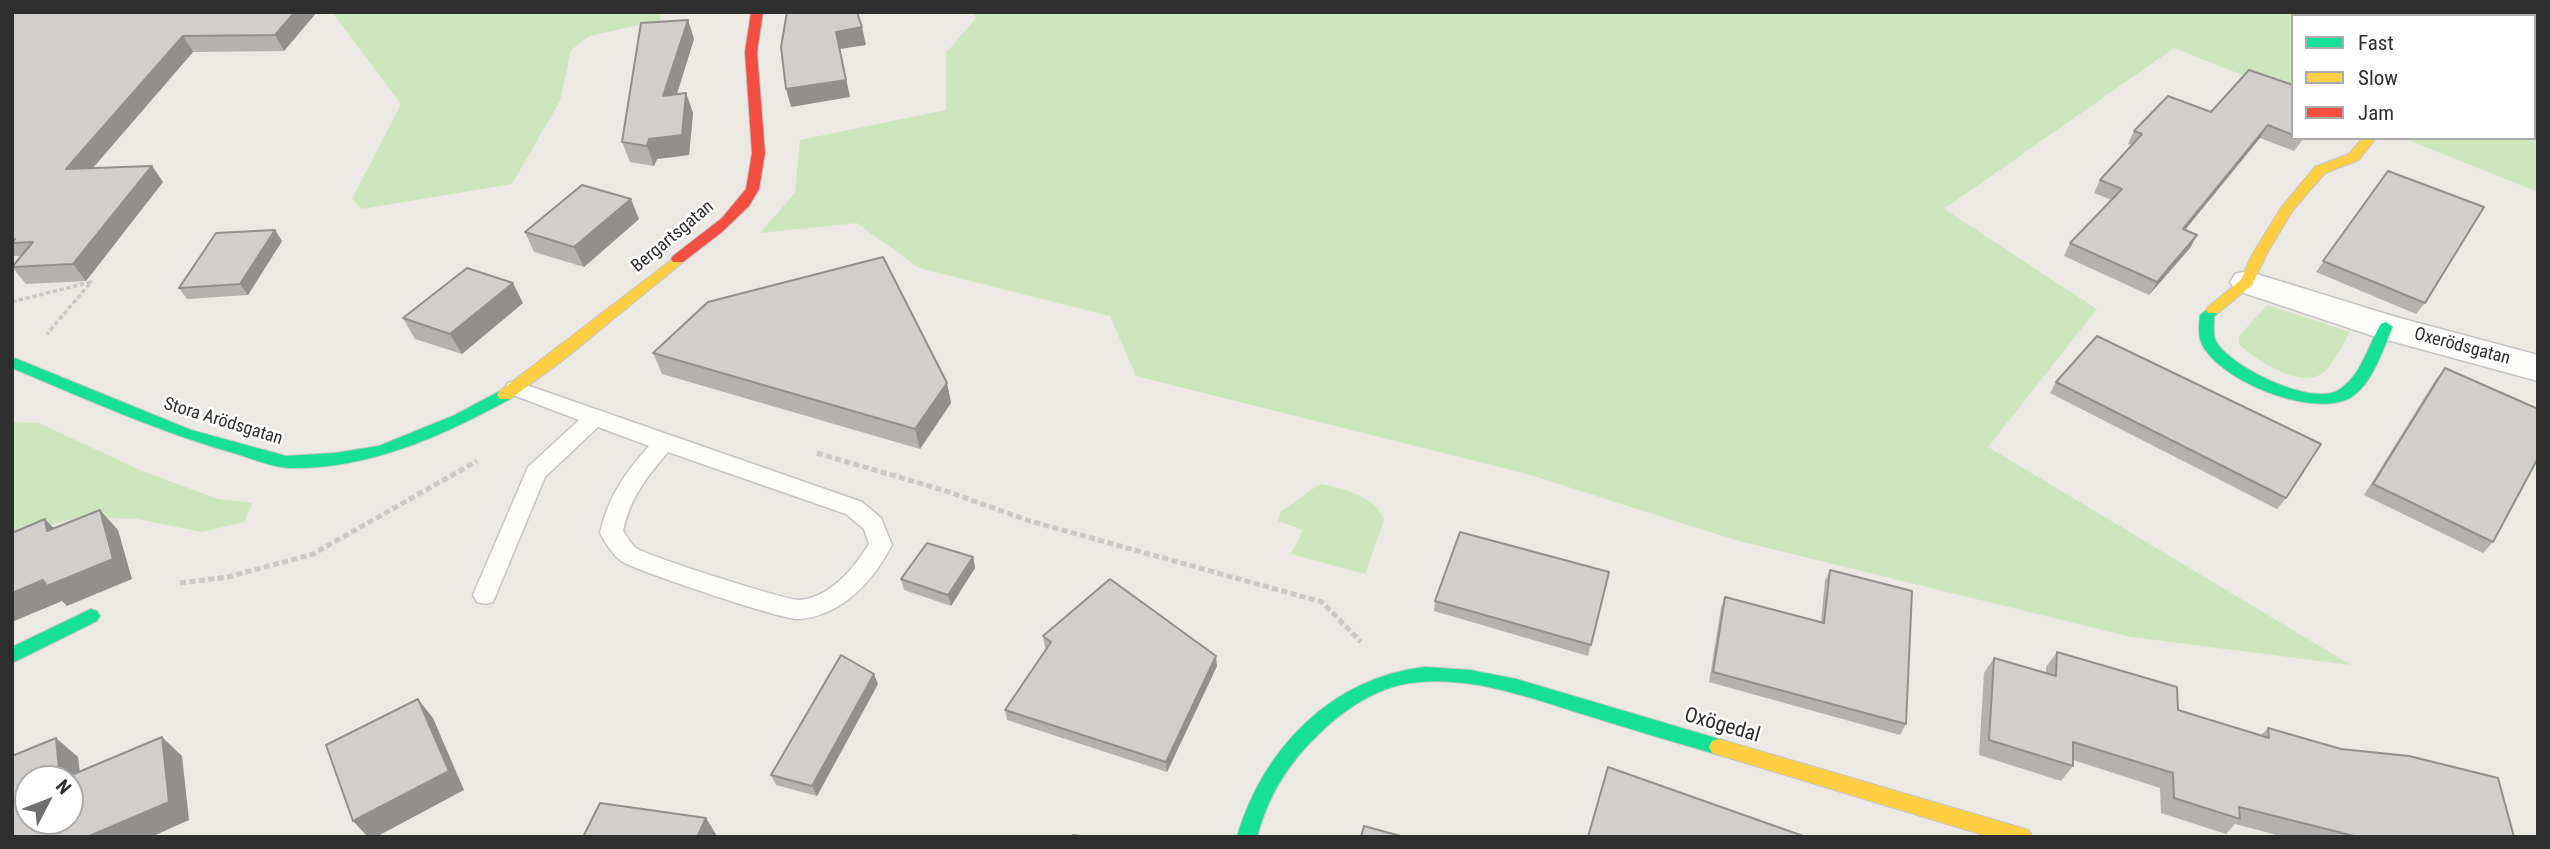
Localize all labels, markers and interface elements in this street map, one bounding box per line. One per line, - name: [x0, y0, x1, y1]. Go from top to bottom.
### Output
- legend: [2291, 14, 2536, 140]
- text: Fast: [2358, 31, 2394, 55]
- text: Slow: [2358, 66, 2398, 90]
- text: Jam: [2358, 101, 2394, 125]
- street label: Bergartsgatan: [627, 196, 719, 278]
- street label: Oxerödsgatan: [2412, 324, 2512, 370]
- street label: Stora Arödsgatan: [161, 394, 285, 450]
- street label: Oxögedal: [1681, 703, 1763, 749]
- north arrow: [14, 765, 84, 835]
- text: N: [51, 775, 76, 799]

